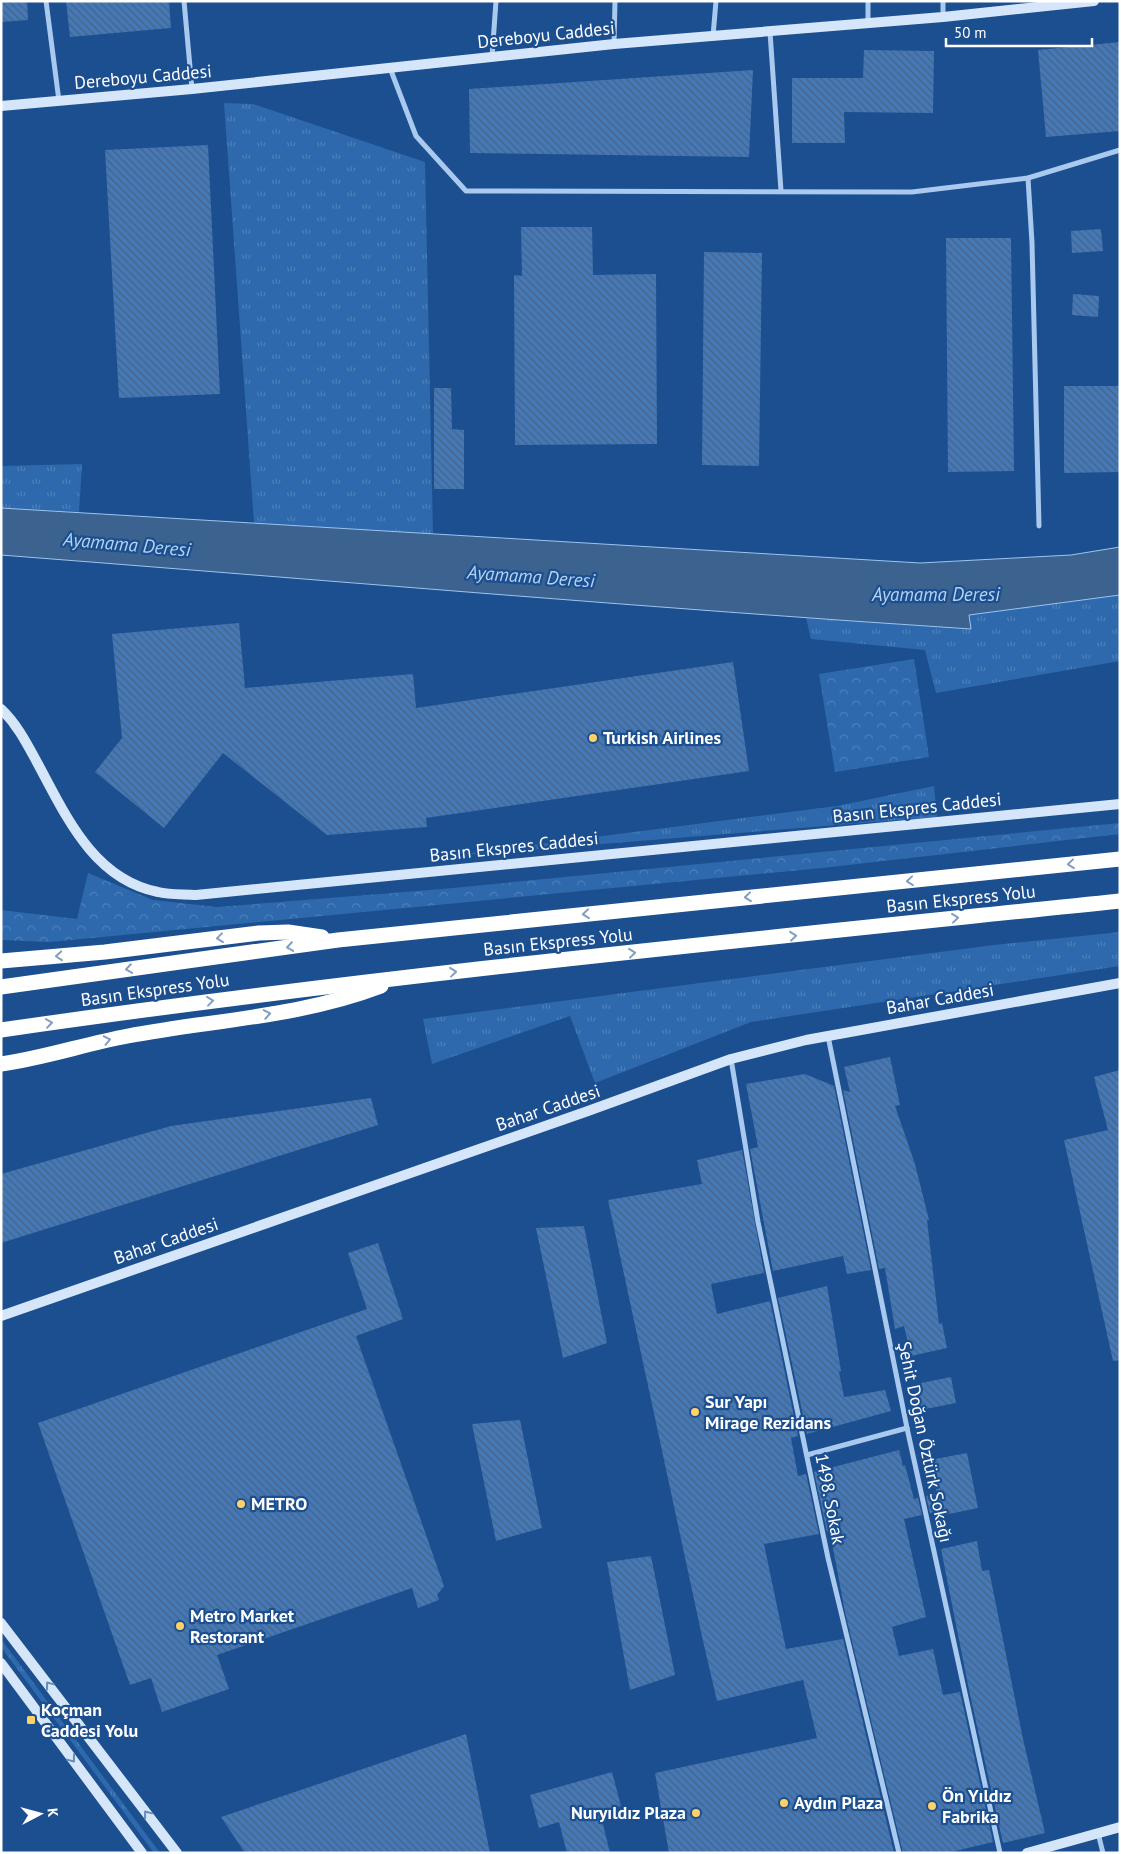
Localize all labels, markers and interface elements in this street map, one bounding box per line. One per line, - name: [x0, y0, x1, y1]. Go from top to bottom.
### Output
- scale bar: [946, 15, 1092, 47]
- street label: Dereboyu Caddesi: [476, 16, 616, 53]
- text: 50 m: [954, 23, 987, 42]
- street label: Dereboyu Caddesi: [73, 59, 213, 94]
- water label: Ayamama Deresi: [61, 526, 193, 562]
- water label: Ayamama Deresi: [465, 559, 597, 593]
- water label: Ayamama Deresi: [871, 582, 1001, 606]
- place label: Turkish Airlines: [603, 726, 721, 749]
- marker: Turkish Airlines: [587, 732, 599, 744]
- street label: Basın Ekspres Caddesi: [831, 787, 1002, 828]
- street label: Basın Ekspres Caddesi: [428, 826, 599, 867]
- one-way arrow: [1067, 858, 1075, 869]
- one-way arrow: [905, 875, 913, 886]
- street label: Basın Ekspress Yolu: [885, 879, 1037, 918]
- one-way arrow: [744, 892, 752, 903]
- one-way arrow: [582, 908, 590, 919]
- one-way arrow: [951, 913, 959, 924]
- street label: Basın Ekspress Yolu: [482, 922, 634, 961]
- one-way arrow: [790, 930, 798, 941]
- one-way arrow: [216, 932, 224, 942]
- one-way arrow: [285, 941, 293, 952]
- one-way arrow: [628, 948, 636, 959]
- one-way arrow: [54, 950, 62, 961]
- one-way arrow: [124, 964, 133, 974]
- one-way arrow: [449, 967, 457, 978]
- street label: Basın Ekspress Yolu: [79, 968, 231, 1011]
- street label: Bahar Caddesi: [884, 978, 996, 1019]
- one-way arrow: [207, 996, 215, 1007]
- one-way arrow: [263, 1010, 272, 1020]
- one-way arrow: [45, 1019, 54, 1029]
- one-way arrow: [103, 1035, 112, 1046]
- street label: Bahar Caddesi: [493, 1079, 603, 1136]
- street label: Bahar Caddesi: [111, 1212, 221, 1269]
- street label: Şehit Doğan Öztürk Sokağı: [893, 1339, 958, 1545]
- place label: Sur Yapı Mirage Rezidans: [705, 1390, 831, 1434]
- marker: Sur Yapı Mirage Rezidans: [689, 1406, 701, 1418]
- street label: 1498. Sokak: [810, 1452, 851, 1547]
- place label: METRO: [251, 1492, 307, 1515]
- marker: METRO: [235, 1498, 247, 1510]
- place label: Metro Market Restorant: [190, 1604, 295, 1648]
- marker: Metro Market Restorant: [174, 1620, 186, 1632]
- one-way arrow: [46, 1682, 54, 1691]
- place label: Koçman Caddesi Yolu: [41, 1698, 138, 1742]
- marker: Koçman Caddesi Yolu: [25, 1714, 37, 1726]
- one-way arrow: [66, 1753, 76, 1762]
- place label: Ön Yıldız Fabrika: [942, 1784, 1011, 1828]
- north arrow: [15, 1789, 65, 1839]
- place label: Aydın Plaza: [794, 1791, 883, 1814]
- marker: Aydın Plaza: [778, 1797, 790, 1809]
- marker: Ön Yıldız Fabrika: [926, 1800, 938, 1812]
- place label: Nuryıldız Plaza: [571, 1801, 686, 1824]
- text: K: [44, 1807, 62, 1818]
- marker: Nuryıldız Plaza: [690, 1807, 702, 1819]
- one-way arrow: [145, 1811, 153, 1820]

